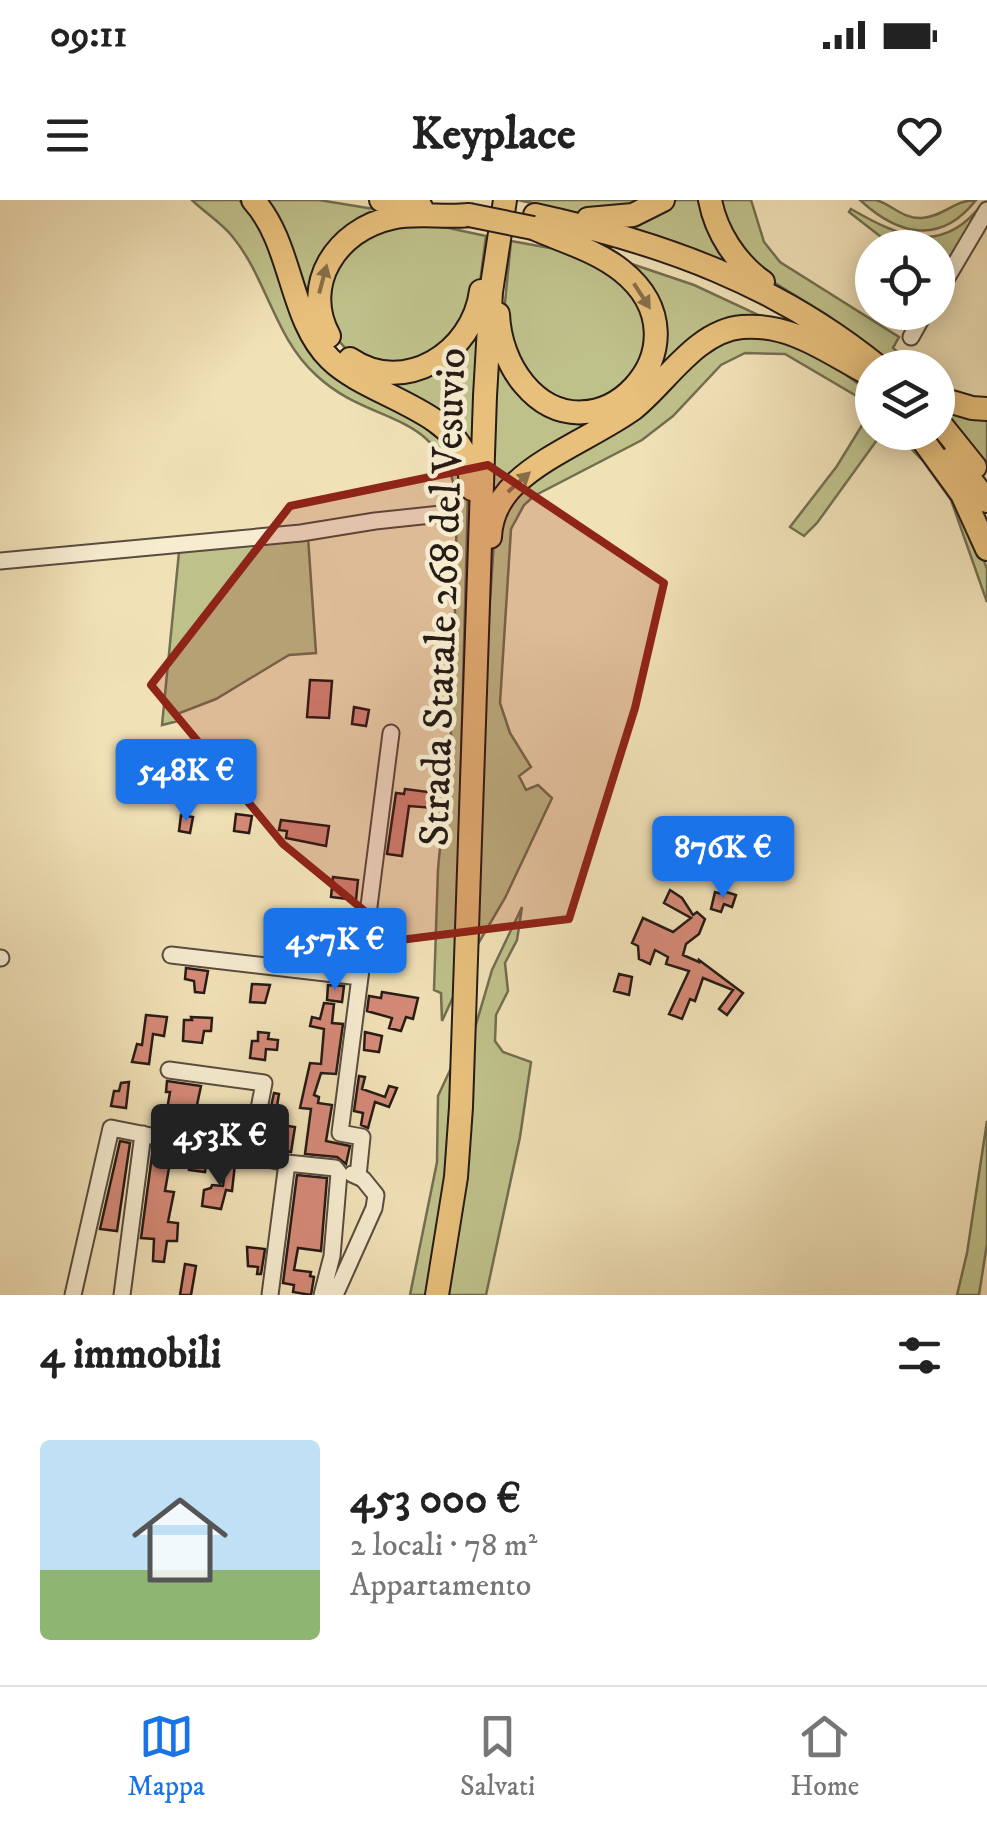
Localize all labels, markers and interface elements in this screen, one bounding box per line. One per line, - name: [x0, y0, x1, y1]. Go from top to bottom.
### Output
- text: 09:11: [50, 11, 127, 59]
- text: Keyplace: [411, 107, 576, 163]
- icon: menu: [40, 108, 95, 163]
- icon: heart: [892, 108, 947, 163]
- map controls: [855, 230, 955, 450]
- button: locate: [855, 230, 955, 330]
- one-way arrow: [316, 264, 332, 295]
- one-way arrow: [632, 282, 651, 309]
- street label: Strada Statale 268 del Vesuvio: [409, 347, 479, 847]
- button: layers: [855, 350, 955, 450]
- one-way arrow: [506, 472, 531, 494]
- pin: 548K €: [105, 739, 267, 824]
- text: 548K €: [138, 751, 234, 791]
- pin: 876K €: [642, 816, 804, 901]
- text: 876K €: [674, 828, 772, 868]
- pin: 457K €: [254, 908, 416, 993]
- text: 457K €: [285, 920, 385, 960]
- pin: 453K €: [139, 1104, 301, 1189]
- text: 453K €: [173, 1116, 267, 1156]
- icon: filters: [892, 1328, 947, 1383]
- text: 4 immobili: [40, 1329, 221, 1381]
- text: 453 000 €: [350, 1474, 521, 1526]
- icon: home: [120, 1480, 240, 1600]
- text: 2 locali · 78 m²: [350, 1526, 537, 1566]
- text: Appartamento: [350, 1566, 531, 1606]
- tab: Mappa: [128, 1709, 205, 1804]
- tab: Salvati: [460, 1709, 535, 1804]
- tab: Home: [790, 1709, 859, 1804]

